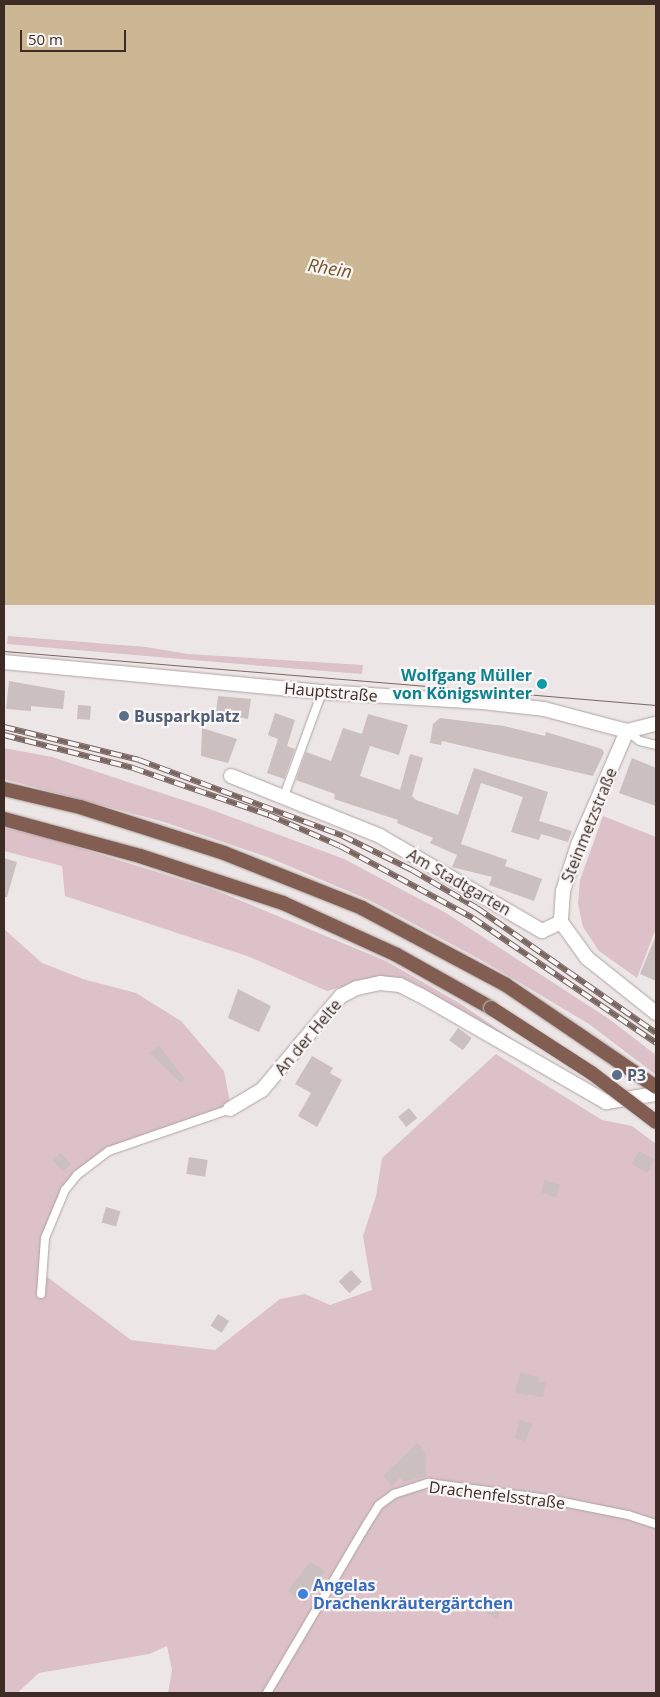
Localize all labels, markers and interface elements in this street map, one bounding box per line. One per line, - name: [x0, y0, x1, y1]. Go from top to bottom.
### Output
- scale bar: [22, 20, 129, 52]
- text: 50 m: [28, 29, 63, 49]
- water label: Rhein: [306, 253, 354, 283]
- place label: Wolfgang Müller von Königswinter: [393, 665, 532, 703]
- street label: Hauptstraße: [283, 678, 379, 706]
- marker: Wolfgang Müller von Königswinter: [536, 678, 548, 690]
- place label: Busparkplatz: [134, 706, 240, 726]
- marker: Busparkplatz: [118, 710, 130, 722]
- street label: Steinmetzstraße: [557, 765, 621, 885]
- street label: Am Stadtgarten: [404, 845, 514, 919]
- street label: An der Helte: [271, 995, 345, 1079]
- place label: P3: [627, 1065, 646, 1085]
- marker: P3: [611, 1069, 623, 1081]
- street label: Drachenfelsstraße: [428, 1477, 566, 1513]
- place label: Angelas Drachenkräutergärtchen: [313, 1575, 513, 1613]
- marker: Angelas Drachenkräutergärtchen: [297, 1588, 309, 1600]

